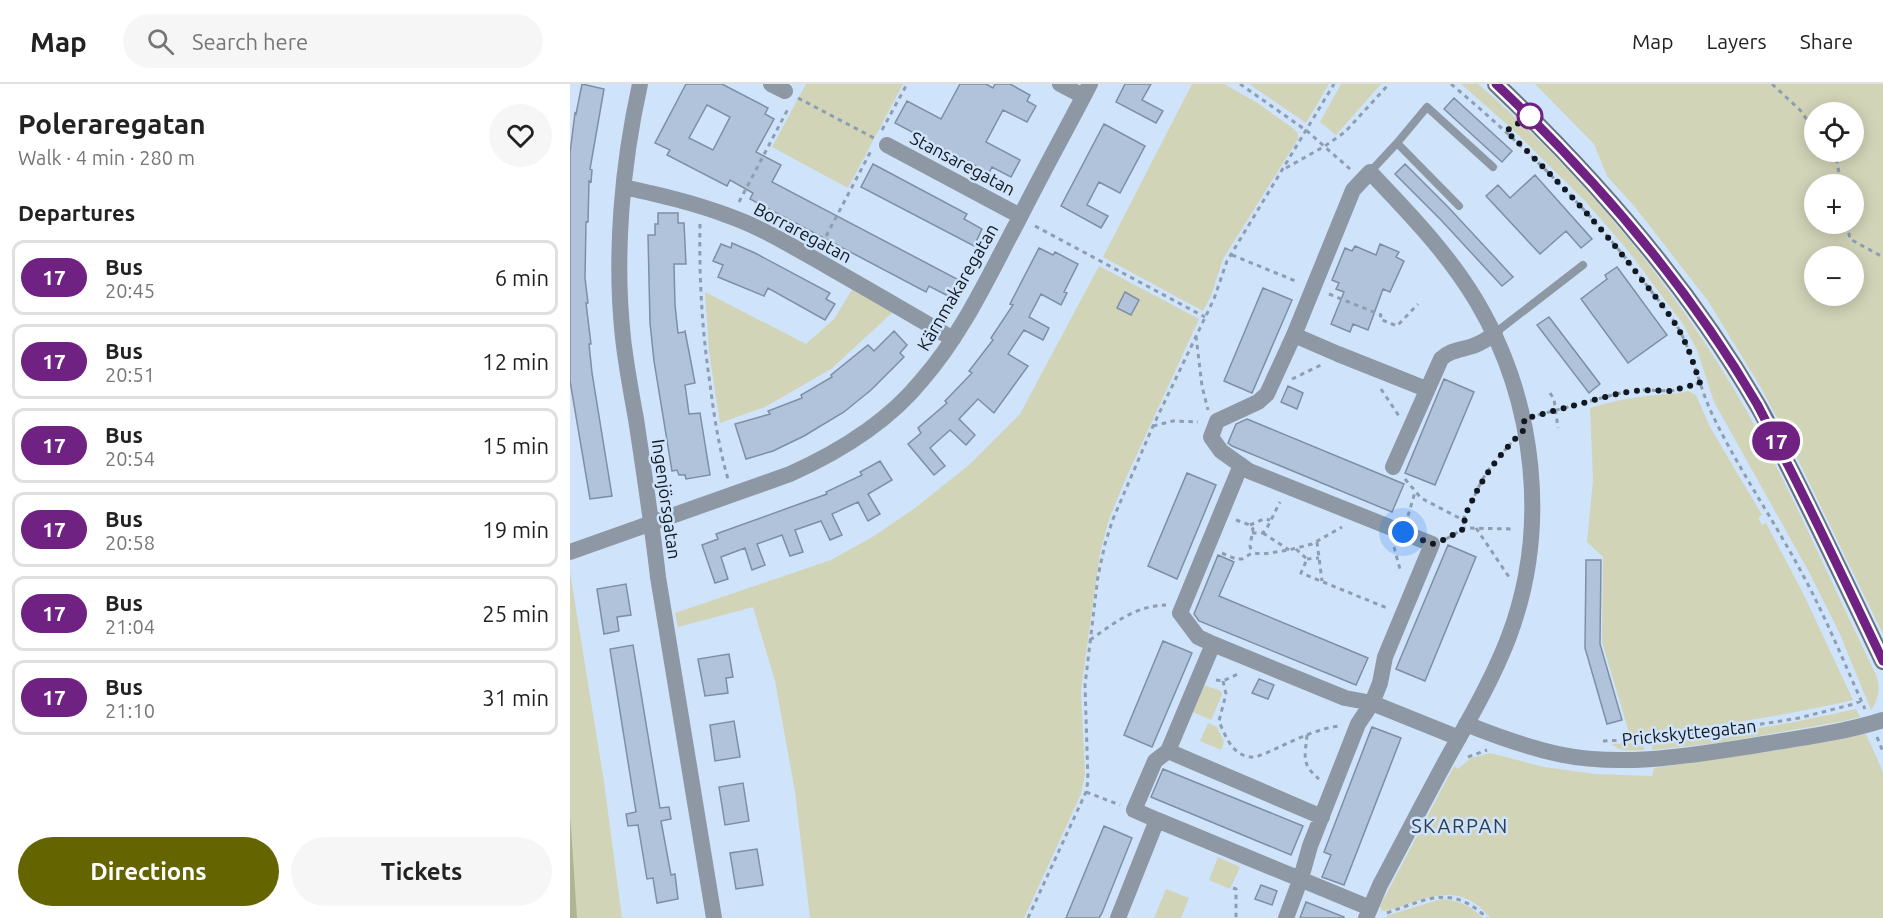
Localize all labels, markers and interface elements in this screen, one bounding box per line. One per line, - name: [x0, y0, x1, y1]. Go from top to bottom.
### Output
- search box: [123, 14, 543, 68]
- icon: search: [144, 25, 177, 58]
- text: Map: [30, 26, 87, 57]
- text: Search here: [192, 29, 308, 54]
- text: Map: [1632, 29, 1673, 53]
- text: Layers: [1706, 29, 1767, 53]
- text: Share: [1800, 29, 1853, 53]
- map controls: [1804, 102, 1864, 306]
- button: locate: [1804, 102, 1864, 162]
- unlabelled marker: [1517, 103, 1543, 129]
- button: heart: [489, 104, 552, 167]
- text: Poleraregatan: [18, 108, 206, 139]
- street label: Stansaregatan: [907, 127, 1019, 199]
- text: Walk · 4 min · 280 m: [18, 146, 195, 169]
- button: +: [1804, 174, 1864, 234]
- street label: Borraregatan: [751, 198, 855, 266]
- text: Departures: [18, 200, 135, 225]
- street label: Kärnmakaregatan: [913, 220, 1001, 354]
- button: −: [1804, 246, 1864, 306]
- text: Bus: [105, 254, 143, 279]
- text: 17: [42, 265, 66, 289]
- text: 6 min: [495, 265, 549, 290]
- text: 20:45: [105, 279, 155, 302]
- text: Bus: [105, 338, 143, 363]
- text: 17: [42, 349, 66, 373]
- text: 12 min: [482, 349, 549, 374]
- text: 20:51: [105, 363, 155, 386]
- text: Bus: [105, 422, 143, 447]
- line badge: 17: [1749, 422, 1803, 460]
- text: 17: [1764, 429, 1788, 453]
- text: 17: [42, 433, 66, 457]
- text: 15 min: [482, 433, 549, 458]
- street label: Ingenjörsgatan: [649, 438, 685, 560]
- text: 20:54: [105, 447, 155, 470]
- text: Bus: [105, 506, 143, 531]
- text: 17: [42, 517, 66, 541]
- text: 19 min: [482, 517, 549, 542]
- your location: [1388, 517, 1418, 547]
- text: 20:58: [105, 531, 155, 554]
- text: Bus: [105, 590, 143, 615]
- text: 17: [42, 601, 66, 625]
- text: 25 min: [482, 601, 549, 626]
- text: 21:04: [105, 615, 155, 638]
- text: Bus: [105, 674, 143, 699]
- text: 17: [42, 685, 66, 709]
- text: 31 min: [482, 685, 549, 710]
- text: 21:10: [105, 699, 155, 722]
- street label: Prickskyttegatan: [1621, 715, 1757, 749]
- district label: SKARPAN: [1411, 814, 1509, 837]
- button: Directions: [18, 837, 279, 906]
- button: Tickets: [291, 837, 552, 906]

